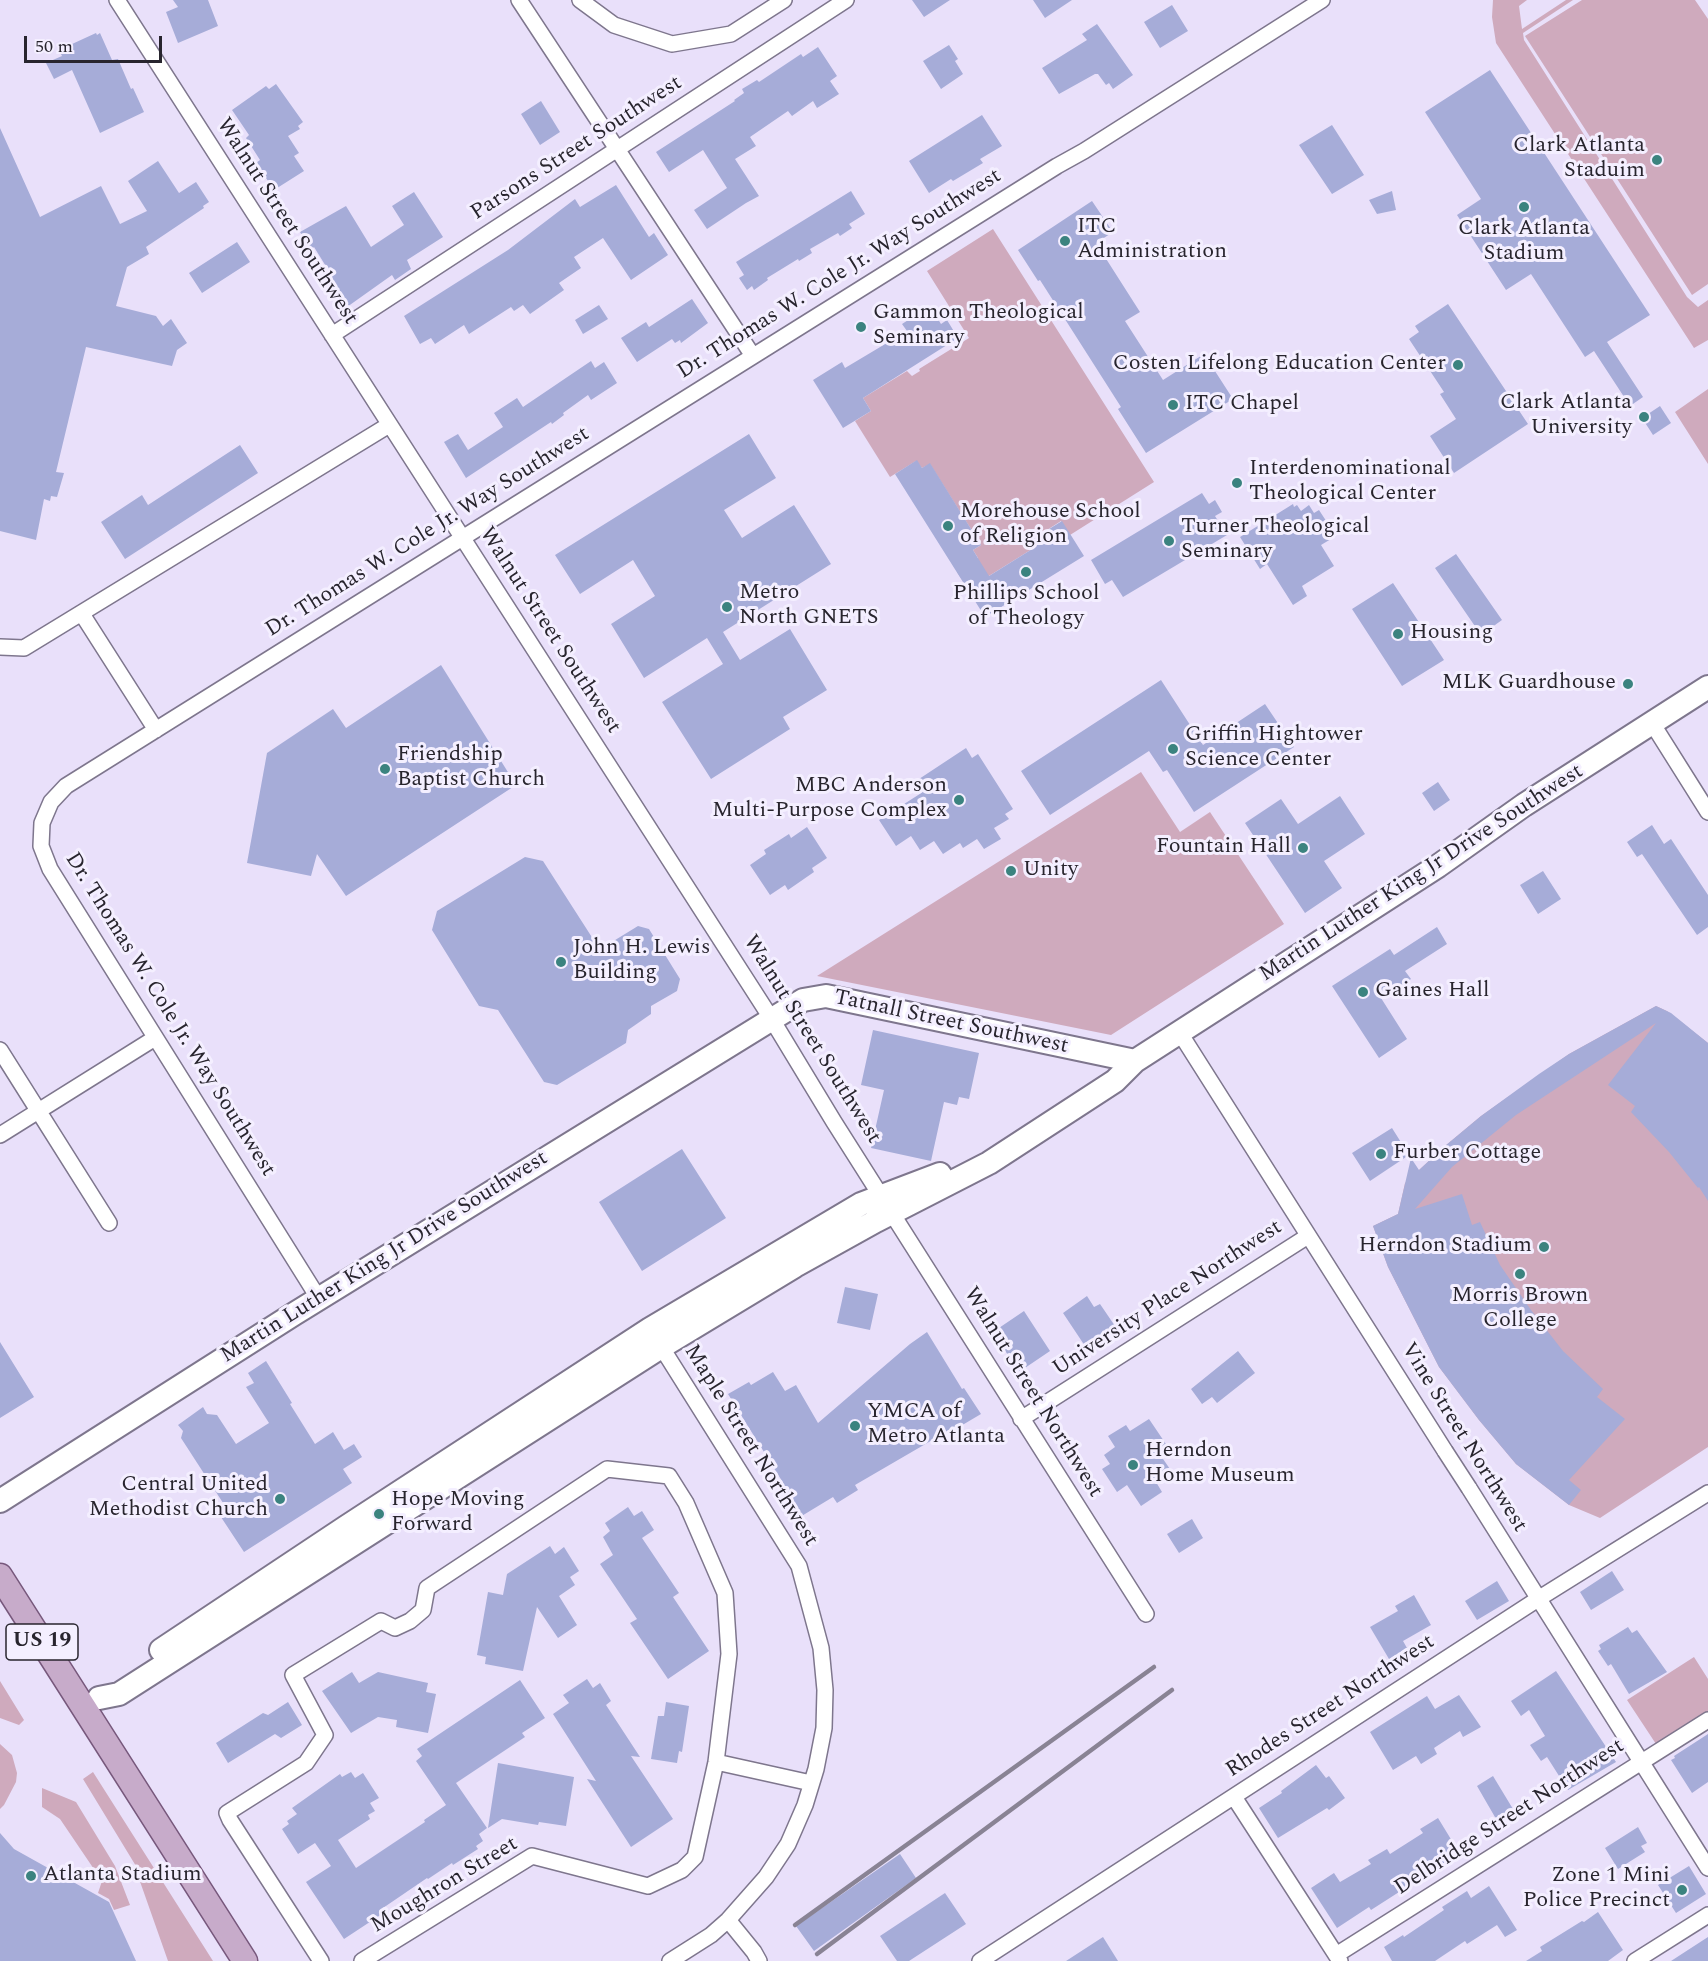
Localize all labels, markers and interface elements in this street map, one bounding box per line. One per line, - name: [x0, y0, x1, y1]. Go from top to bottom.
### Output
- scale bar: [27, 24, 165, 62]
- text: 50 m: [35, 33, 73, 60]
- street label: Parsons Street Southwest: [466, 71, 688, 227]
- street label: Walnut Street Southwest: [209, 114, 363, 330]
- place label: Clark Atlanta Staduim: [1513, 134, 1645, 186]
- marker: Clark Atlanta Staduim: [1650, 153, 1664, 167]
- street label: Dr. Thomas W. Cole Jr. Way Southwest: [673, 164, 1007, 386]
- marker: Clark Atlanta Stadium: [1517, 200, 1531, 214]
- place label: ITC Administration: [1077, 215, 1227, 266]
- place label: Clark Atlanta Stadium: [1458, 217, 1590, 268]
- marker: ITC Administration: [1058, 234, 1072, 248]
- place label: Gammon Theological Seminary: [873, 301, 1084, 352]
- marker: Gammon Theological Seminary: [854, 320, 868, 334]
- place label: Costen Lifelong Education Center: [1113, 352, 1446, 378]
- marker: Costen Lifelong Education Center: [1451, 358, 1465, 372]
- place label: Clark Atlanta University: [1500, 391, 1632, 442]
- place label: ITC Chapel: [1185, 392, 1299, 418]
- marker: ITC Chapel: [1166, 398, 1180, 412]
- marker: Clark Atlanta University: [1637, 410, 1651, 424]
- street label: Dr. Thomas W. Cole Jr. Way Southwest: [261, 422, 595, 644]
- place label: Interdenominational Theological Center: [1249, 457, 1451, 508]
- marker: Interdenominational Theological Center: [1230, 476, 1244, 490]
- place label: Morehouse School of Religion: [960, 500, 1141, 552]
- place label: Turner Theological Seminary: [1181, 515, 1369, 566]
- marker: Morehouse School of Religion: [941, 519, 955, 533]
- street label: Walnut Street Southwest: [472, 523, 626, 739]
- marker: Turner Theological Seminary: [1162, 534, 1176, 548]
- marker: Phillips School of Theology: [1019, 565, 1033, 579]
- place label: Metro North GNETS: [739, 581, 878, 632]
- place label: Phillips School of Theology: [953, 582, 1099, 634]
- marker: Metro North GNETS: [720, 600, 734, 614]
- place label: Housing: [1410, 621, 1493, 647]
- marker: Housing: [1391, 627, 1405, 641]
- place label: MLK Guardhouse: [1442, 671, 1616, 697]
- marker: MLK Guardhouse: [1621, 677, 1635, 691]
- place label: Griffin Hightower Science Center: [1185, 723, 1363, 774]
- marker: Griffin Hightower Science Center: [1166, 742, 1180, 756]
- place label: Friendship Baptist Church: [397, 743, 545, 794]
- street label: Martin Luther King Jr Drive Southwest: [1255, 759, 1589, 989]
- marker: Friendship Baptist Church: [378, 762, 392, 776]
- place label: MBC Anderson Multi-Purpose Complex: [712, 774, 947, 825]
- marker: MBC Anderson Multi-Purpose Complex: [952, 793, 966, 807]
- place label: Fountain Hall: [1156, 835, 1291, 861]
- marker: Fountain Hall: [1296, 841, 1310, 855]
- street label: Dr. Thomas W. Cole Jr. Way Southwest: [58, 848, 280, 1182]
- place label: Unity: [1023, 858, 1078, 884]
- marker: Unity: [1004, 864, 1018, 878]
- street label: Walnut Street Southwest: [736, 931, 886, 1149]
- place label: John H. Lewis Building: [573, 936, 710, 987]
- marker: John H. Lewis Building: [554, 955, 568, 969]
- place label: Gaines Hall: [1375, 979, 1489, 1005]
- street label: Tatnall Street Southwest: [832, 985, 1070, 1061]
- marker: Gaines Hall: [1356, 985, 1370, 999]
- place label: Furber Cottage: [1393, 1141, 1541, 1167]
- street label: Martin Luther King Jr Drive Southwest: [217, 1146, 553, 1370]
- marker: Furber Cottage: [1374, 1147, 1388, 1161]
- street label: University Place Northwest: [1048, 1215, 1288, 1383]
- place label: Herndon Stadium: [1359, 1234, 1532, 1260]
- marker: Herndon Stadium: [1537, 1240, 1551, 1254]
- marker: Morris Brown College: [1513, 1267, 1527, 1281]
- street label: Walnut Street Northwest: [956, 1283, 1108, 1503]
- place label: Morris Brown College: [1452, 1284, 1588, 1336]
- street label: Vine Street Northwest: [1394, 1338, 1532, 1538]
- street label: Maple Street Northwest: [677, 1340, 823, 1552]
- place label: YMCA of Metro Atlanta: [867, 1400, 1005, 1452]
- marker: YMCA of Metro Atlanta: [848, 1419, 862, 1433]
- place label: Herndon Home Museum: [1145, 1439, 1295, 1490]
- marker: Herndon Home Museum: [1126, 1458, 1140, 1472]
- place label: Central United Methodist Church: [89, 1473, 268, 1524]
- place label: Hope Moving Forward: [391, 1488, 525, 1540]
- marker: Central United Methodist Church: [273, 1492, 287, 1506]
- marker: Hope Moving Forward: [372, 1507, 386, 1521]
- road number: US 19: [6, 1624, 78, 1660]
- street label: Rhodes Street Northwest: [1222, 1630, 1440, 1784]
- street label: Delbridge Street Northwest: [1390, 1734, 1630, 1902]
- street label: Moughron Street: [367, 1832, 523, 1940]
- place label: Atlanta Stadium: [43, 1863, 202, 1889]
- place label: Zone 1 Mini Police Precinct: [1523, 1864, 1670, 1916]
- marker: Atlanta Stadium: [24, 1869, 38, 1883]
- marker: Zone 1 Mini Police Precinct: [1675, 1883, 1689, 1897]

